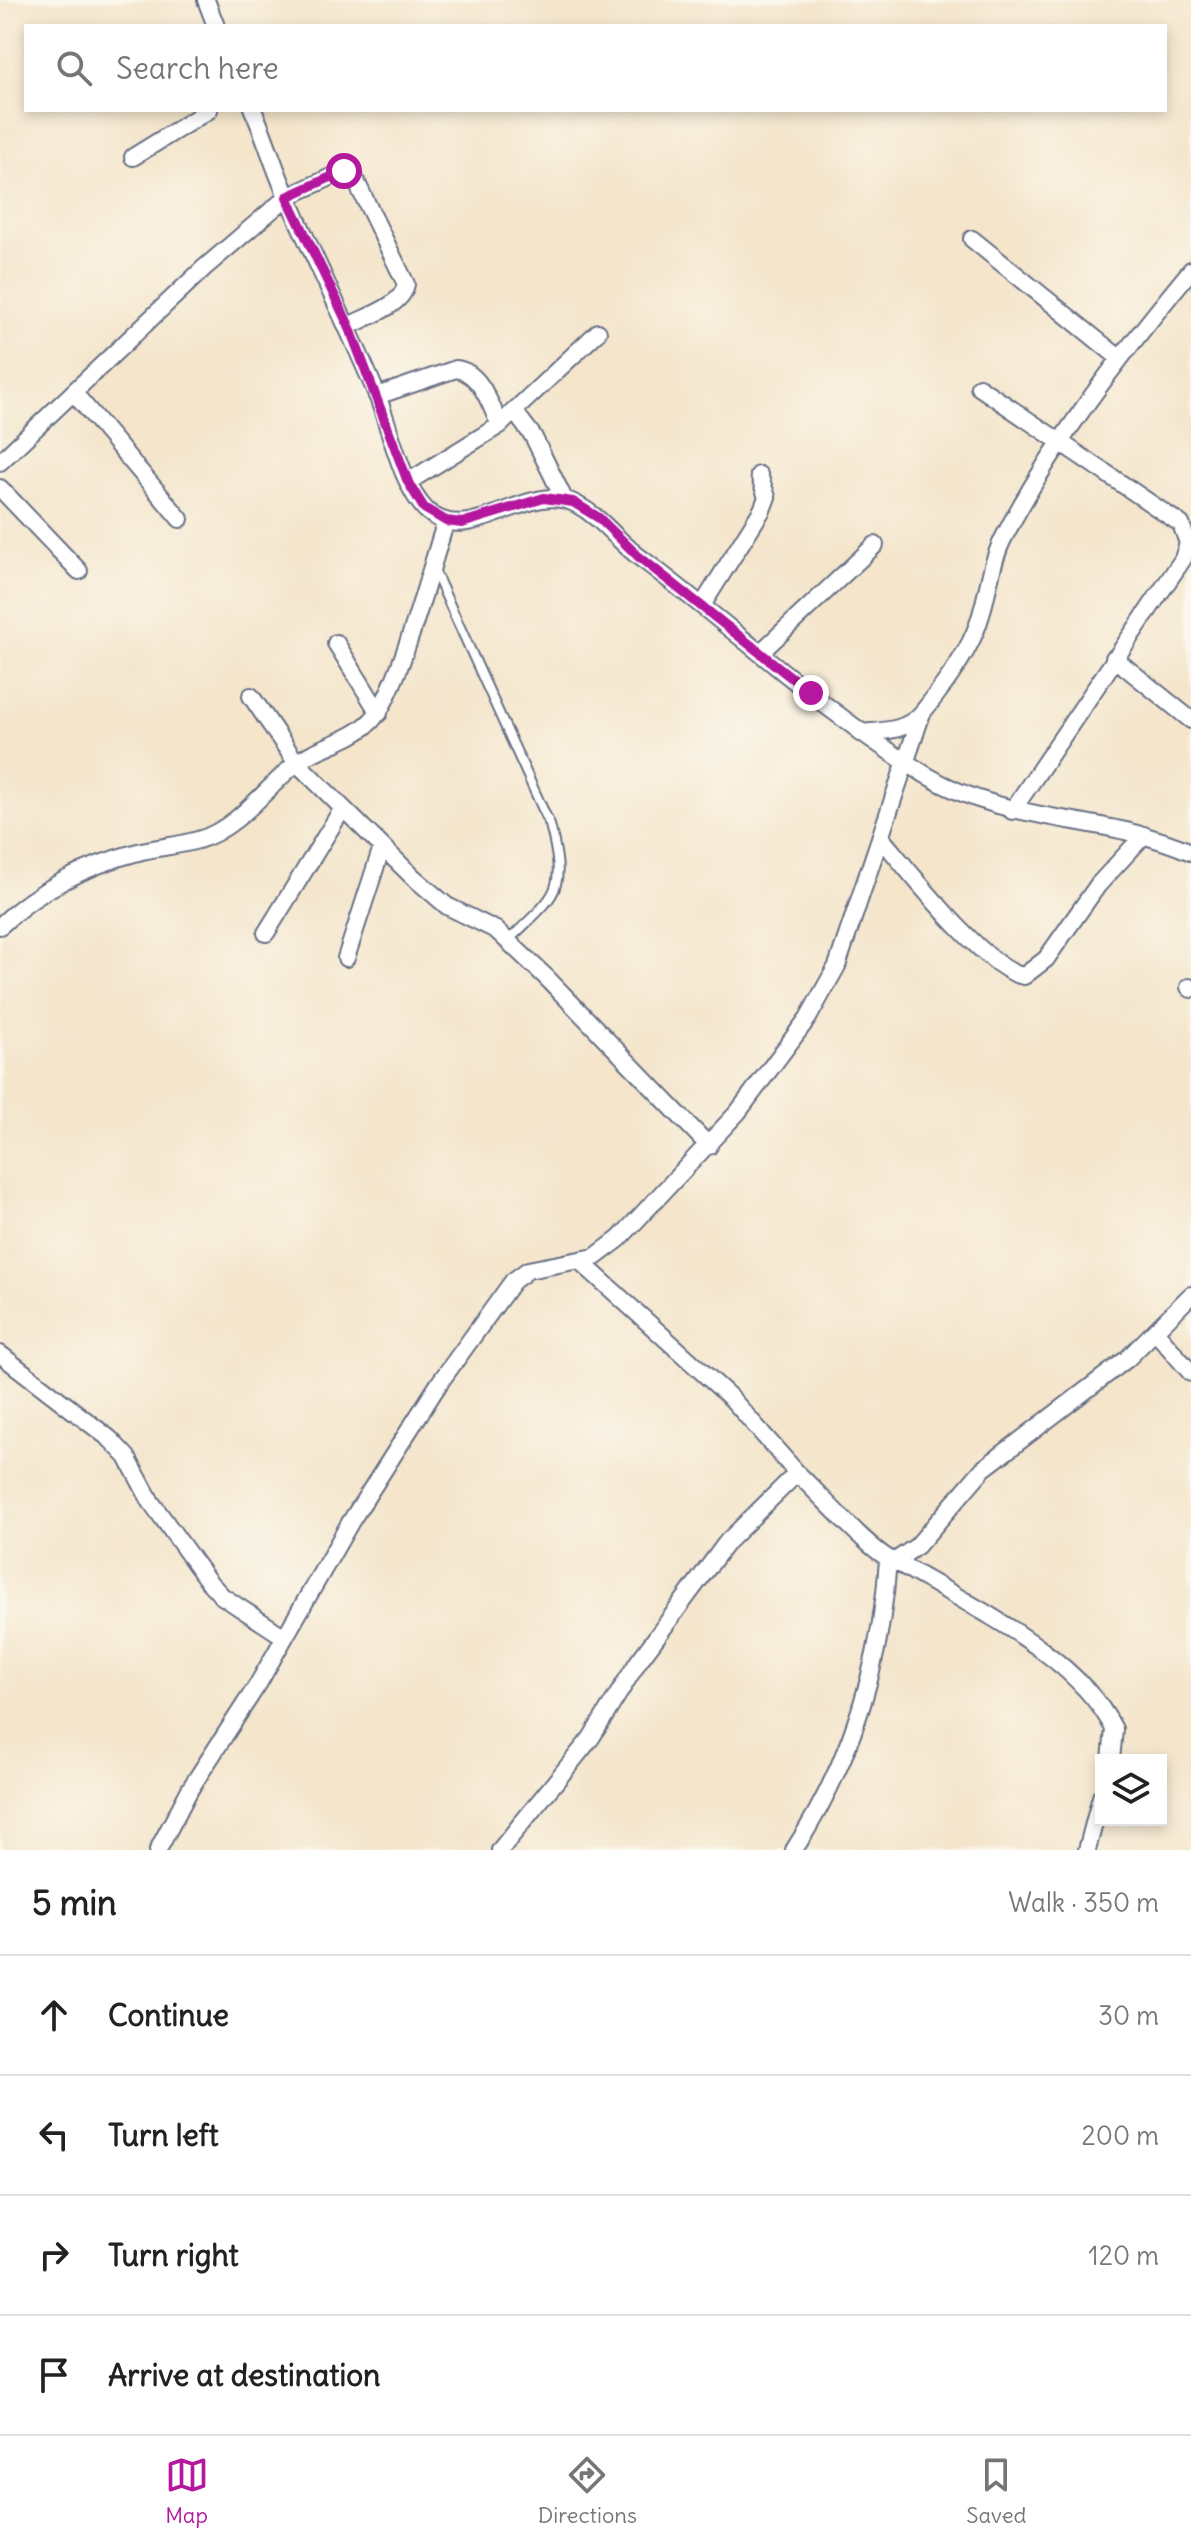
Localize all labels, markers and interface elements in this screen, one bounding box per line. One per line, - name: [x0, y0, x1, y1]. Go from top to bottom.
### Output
- search box: [24, 24, 1167, 112]
- icon: search: [52, 46, 96, 90]
- text: Search here: [116, 49, 279, 87]
- route start: [326, 153, 362, 189]
- route end: [793, 675, 829, 711]
- map controls: [1095, 1754, 1167, 1826]
- button: layers: [1095, 1754, 1167, 1826]
- text: 5 min: [32, 1881, 117, 1924]
- text: Walk · 350 m: [1008, 1886, 1159, 1919]
- icon: ahead: [32, 1993, 76, 2037]
- text: Continue: [108, 1996, 229, 2034]
- text: 30 m: [1098, 1999, 1159, 2032]
- icon: left: [32, 2113, 76, 2157]
- text: Turn left: [108, 2116, 219, 2154]
- text: 200 m: [1082, 2119, 1159, 2152]
- icon: right: [32, 2233, 76, 2277]
- text: Turn right: [108, 2236, 239, 2274]
- text: 120 m: [1088, 2239, 1159, 2272]
- icon: arrive: [32, 2353, 76, 2397]
- text: Arrive at destination: [108, 2356, 380, 2394]
- tab: Map: [165, 2453, 209, 2529]
- tab: Directions: [538, 2453, 637, 2529]
- tab: Saved: [966, 2453, 1026, 2529]

